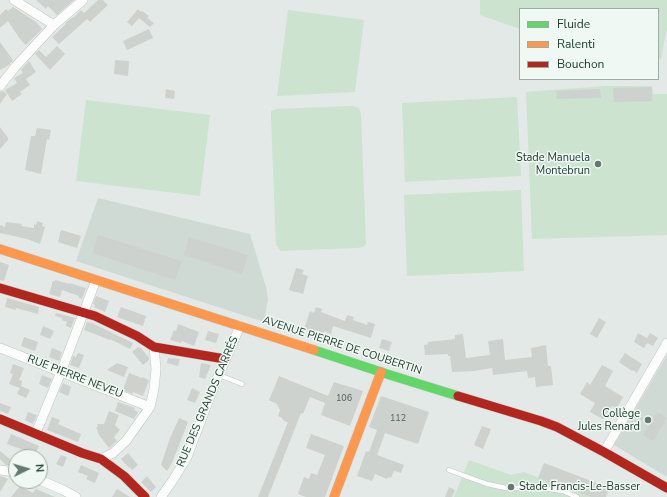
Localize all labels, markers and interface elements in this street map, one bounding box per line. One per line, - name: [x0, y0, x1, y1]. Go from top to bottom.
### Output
- legend: [519, 8, 659, 80]
- text: Fluide: [557, 16, 590, 32]
- text: Ralenti: [557, 36, 595, 52]
- text: Bouchon: [557, 56, 604, 72]
- place label: Stade Manuela Montebrun: [516, 151, 590, 177]
- marker: Stade Manuela Montebrun: [593, 159, 603, 169]
- street label: AVENUE PIERRE DE COUBERTIN: [261, 314, 423, 378]
- street label: RUE DES GRANDS CARRÉS: [174, 335, 242, 469]
- street label: RUE PIERRE NEVEU: [25, 353, 125, 401]
- house number: 106: [336, 394, 352, 404]
- place label: Collège Jules Renard: [578, 407, 640, 433]
- house number: 112: [390, 414, 406, 424]
- marker: Collège Jules Renard: [643, 415, 653, 425]
- north arrow: [8, 449, 48, 489]
- text: N: [32, 463, 47, 473]
- place label: Stade Francis-Le-Basser: [519, 480, 640, 494]
- marker: Stade Francis-Le-Basser: [506, 482, 516, 492]

